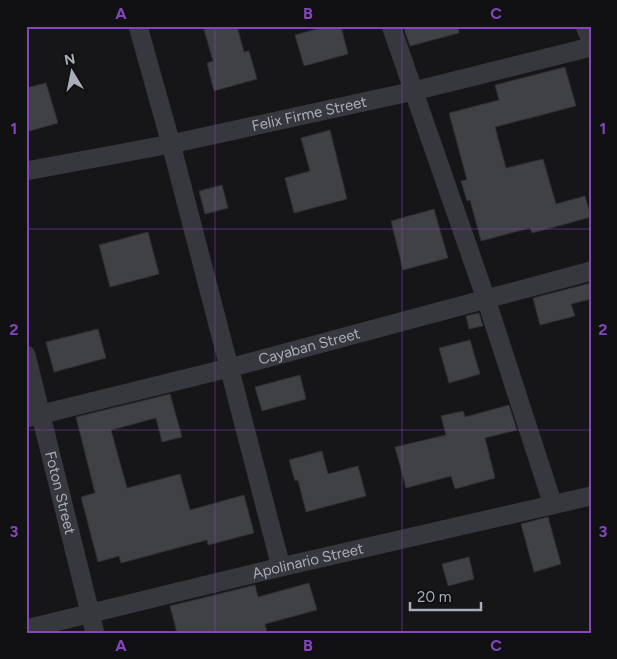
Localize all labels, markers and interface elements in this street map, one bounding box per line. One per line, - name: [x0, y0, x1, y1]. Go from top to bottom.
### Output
- text: A: [115, 4, 127, 23]
- text: B: [303, 4, 313, 23]
- text: C: [490, 4, 502, 23]
- north arrow: [48, 48, 98, 98]
- text: N: [63, 50, 77, 69]
- street label: Felix Firme Street: [250, 92, 369, 135]
- text: 1: [11, 119, 17, 138]
- text: 1: [600, 119, 606, 138]
- text: 2: [9, 320, 19, 339]
- text: 2: [598, 320, 608, 339]
- street label: Cayaban Street: [256, 324, 362, 369]
- street label: Foton Street: [41, 449, 79, 537]
- text: 3: [10, 522, 19, 541]
- text: 3: [599, 522, 608, 541]
- street label: Apolinario Street: [250, 539, 366, 583]
- scale bar: [410, 579, 481, 611]
- text: 20 m: [417, 588, 451, 606]
- text: A: [115, 636, 127, 655]
- text: B: [303, 636, 313, 655]
- text: C: [490, 636, 502, 655]

